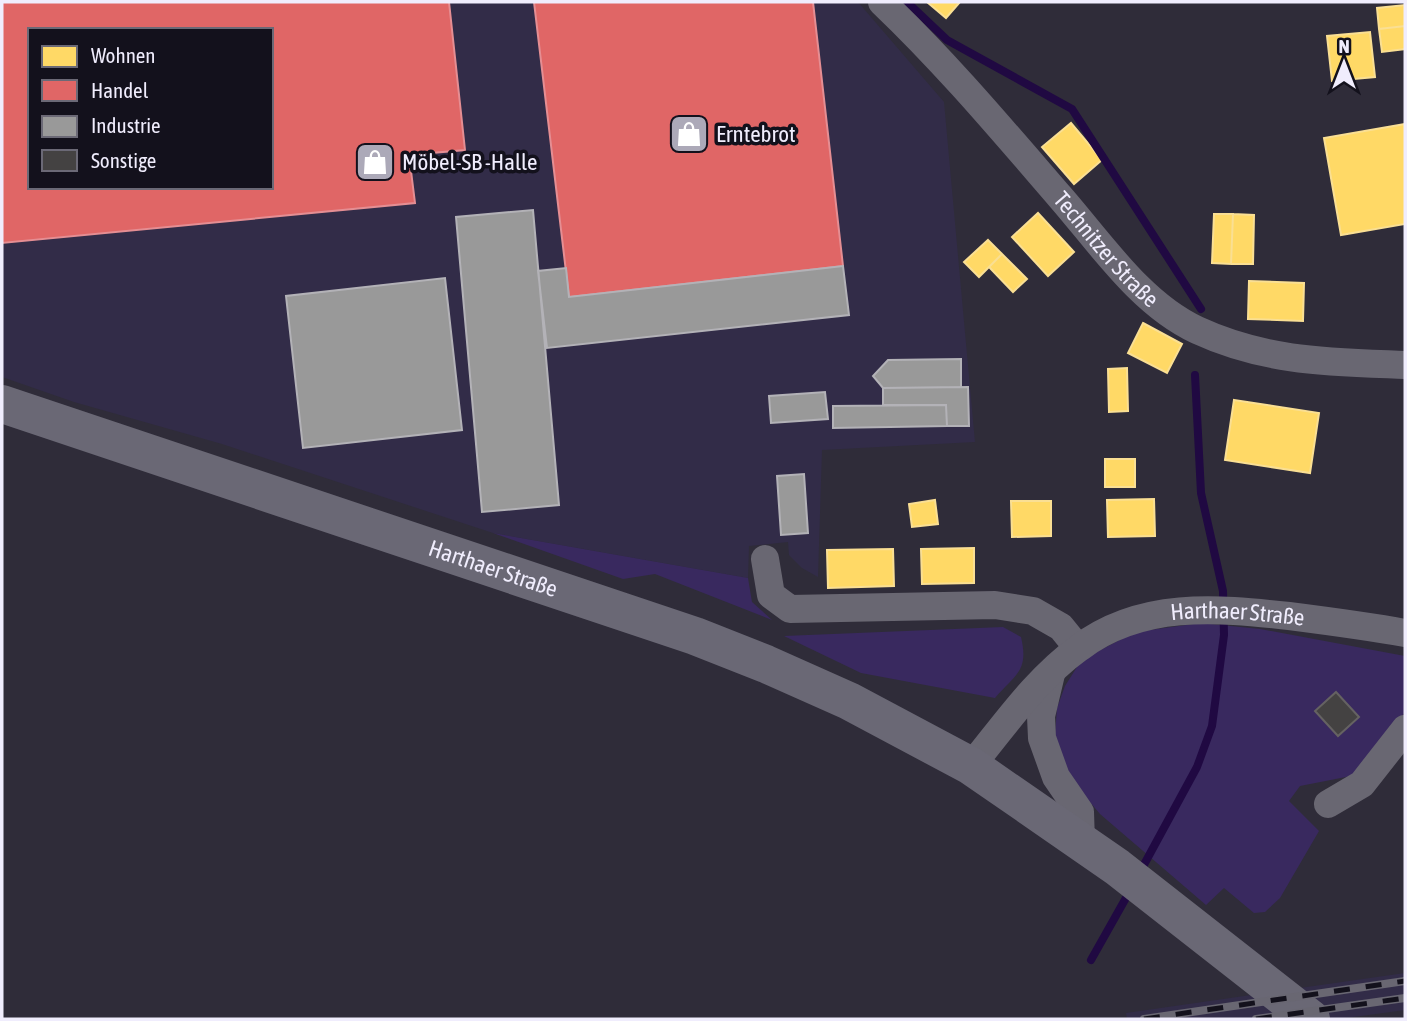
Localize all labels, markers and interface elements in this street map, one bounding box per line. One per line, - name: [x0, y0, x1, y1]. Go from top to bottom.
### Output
- legend: [28, 28, 273, 189]
- north arrow: [1309, 28, 1379, 98]
- text: N: [1338, 35, 1350, 57]
- text: Wohnen: [91, 43, 156, 67]
- text: Handel: [91, 78, 149, 102]
- text: Industrie: [91, 113, 161, 137]
- shop icon: Erntebrot: [668, 113, 710, 155]
- place label: Erntebrot: [716, 121, 796, 147]
- shop icon: Möbel-SB -Halle: [354, 141, 396, 183]
- text: Sonstige: [91, 148, 156, 172]
- place label: Möbel-SB -Halle: [402, 149, 537, 175]
- street label: Technitzer Straße: [1049, 186, 1164, 313]
- street label: Harthaer Straße: [425, 535, 561, 602]
- street label: Harthaer Straße: [1169, 597, 1306, 631]

